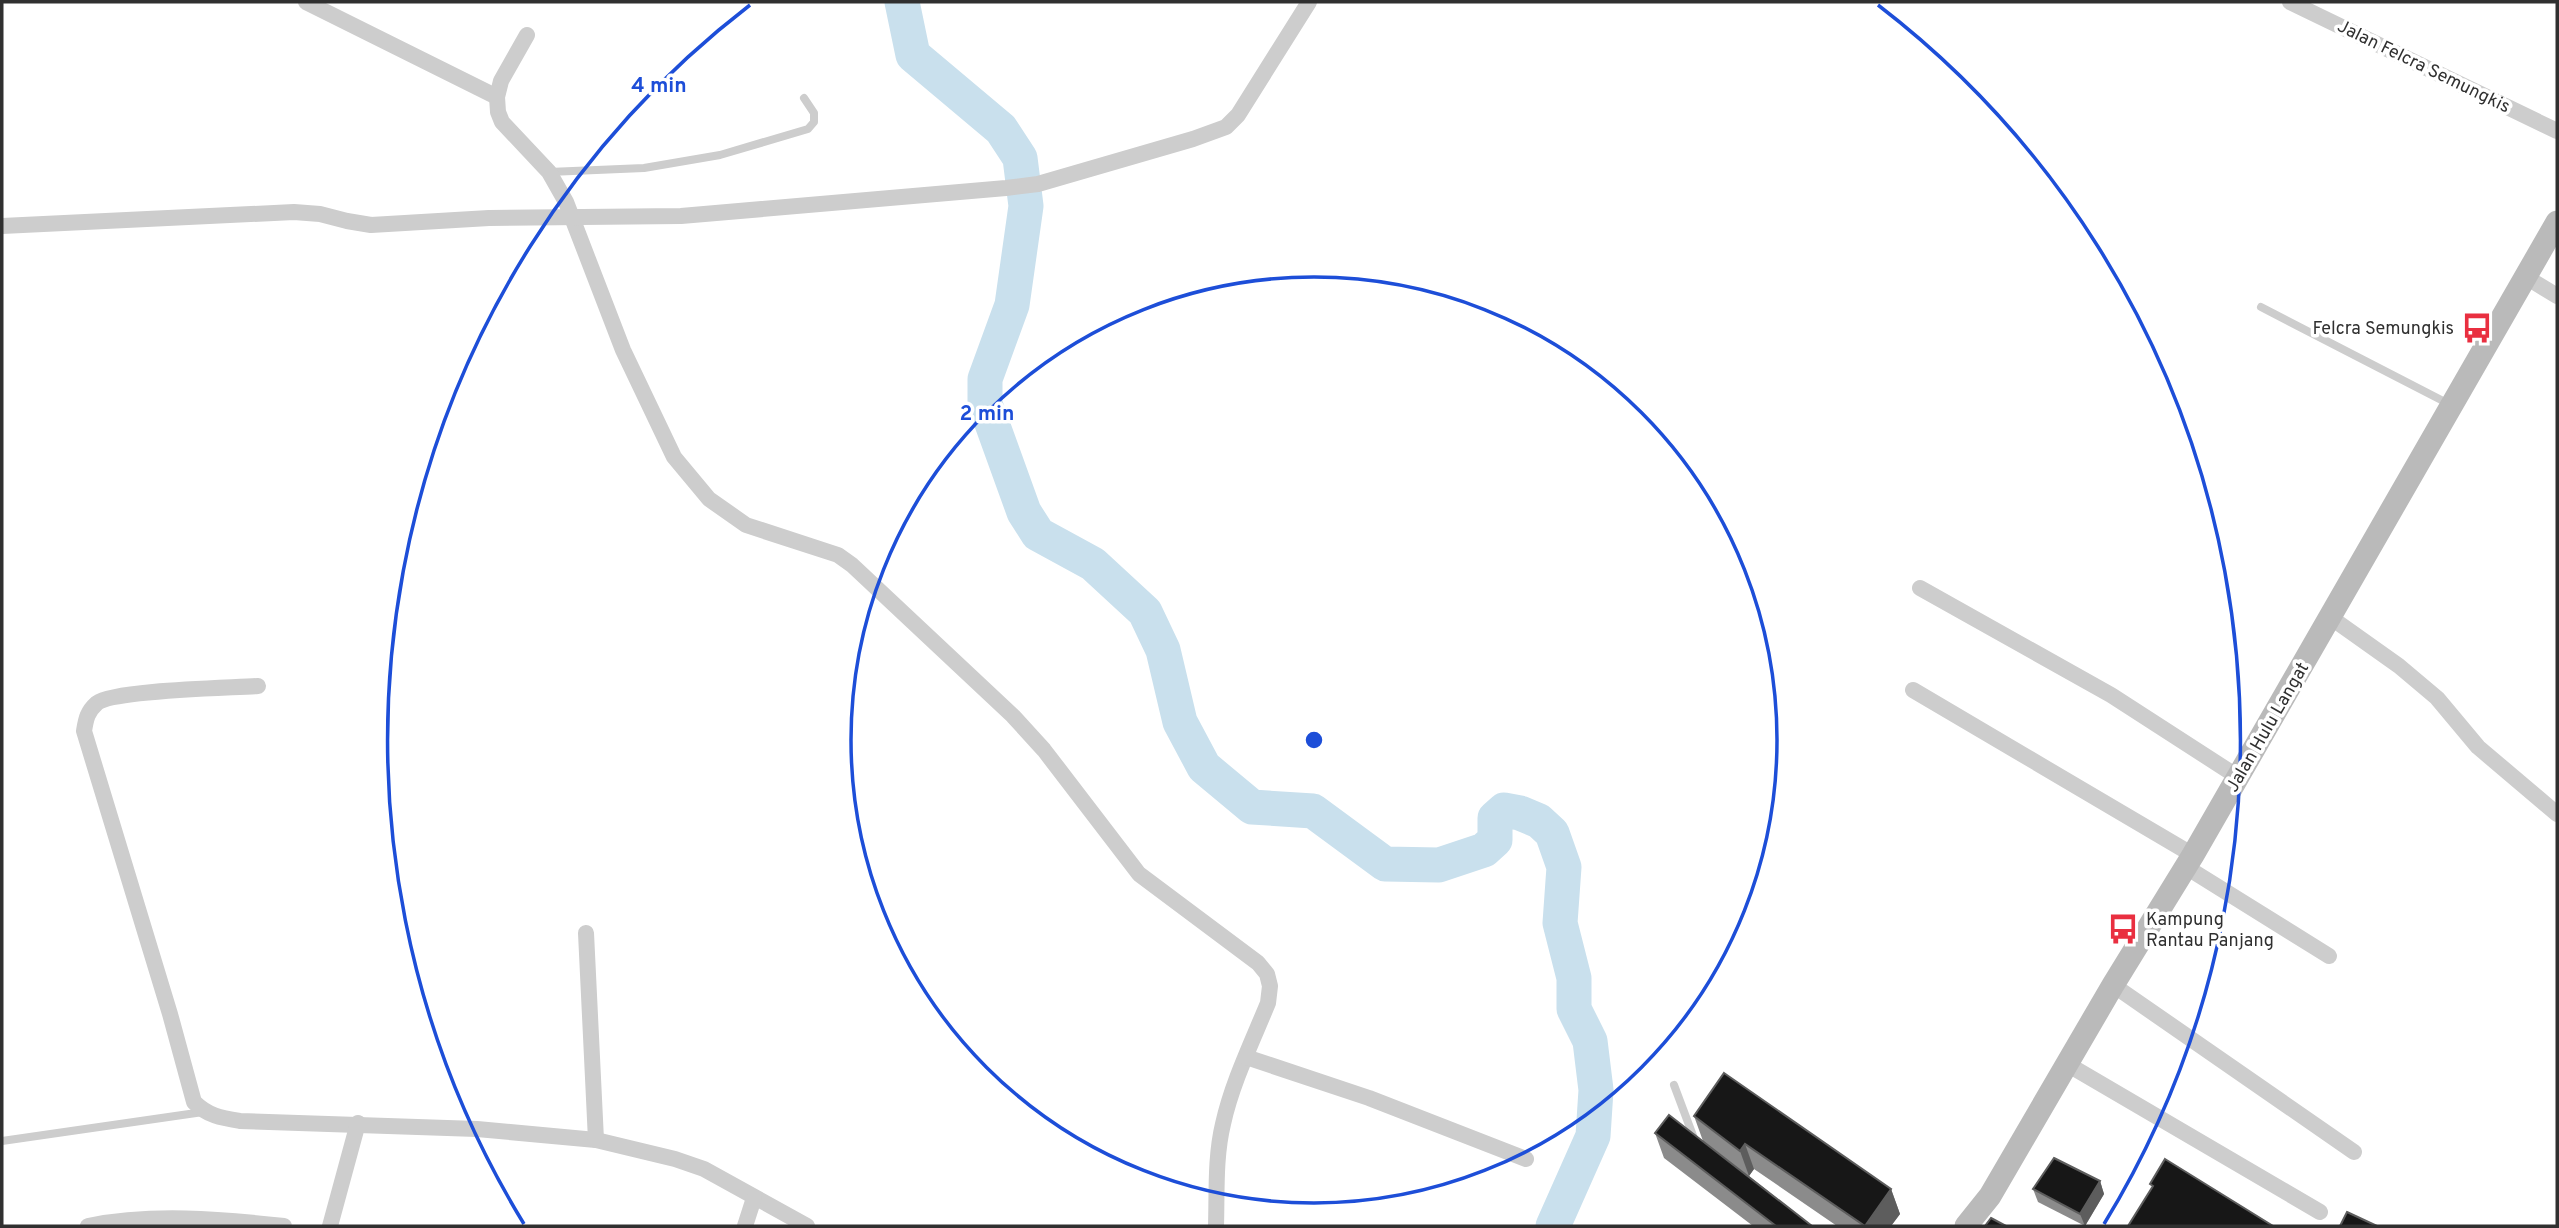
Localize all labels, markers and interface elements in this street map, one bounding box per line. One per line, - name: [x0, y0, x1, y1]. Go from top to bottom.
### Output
- street label: Jalan Felcra Semungkis: [2333, 15, 2514, 119]
- text: 4 min: [631, 73, 687, 100]
- bus stop icon: Felcra Semungkis: [2460, 311, 2494, 345]
- place label: Felcra Semungkis: [2313, 318, 2454, 341]
- text: 2 min: [960, 401, 1014, 428]
- street label: Jalan Hulu Langat: [2222, 659, 2315, 797]
- centre of rings: [1302, 728, 1326, 752]
- place label: Kampung Rantau Panjang: [2146, 909, 2274, 953]
- bus stop icon: Kampung Rantau Panjang: [2106, 912, 2140, 946]

